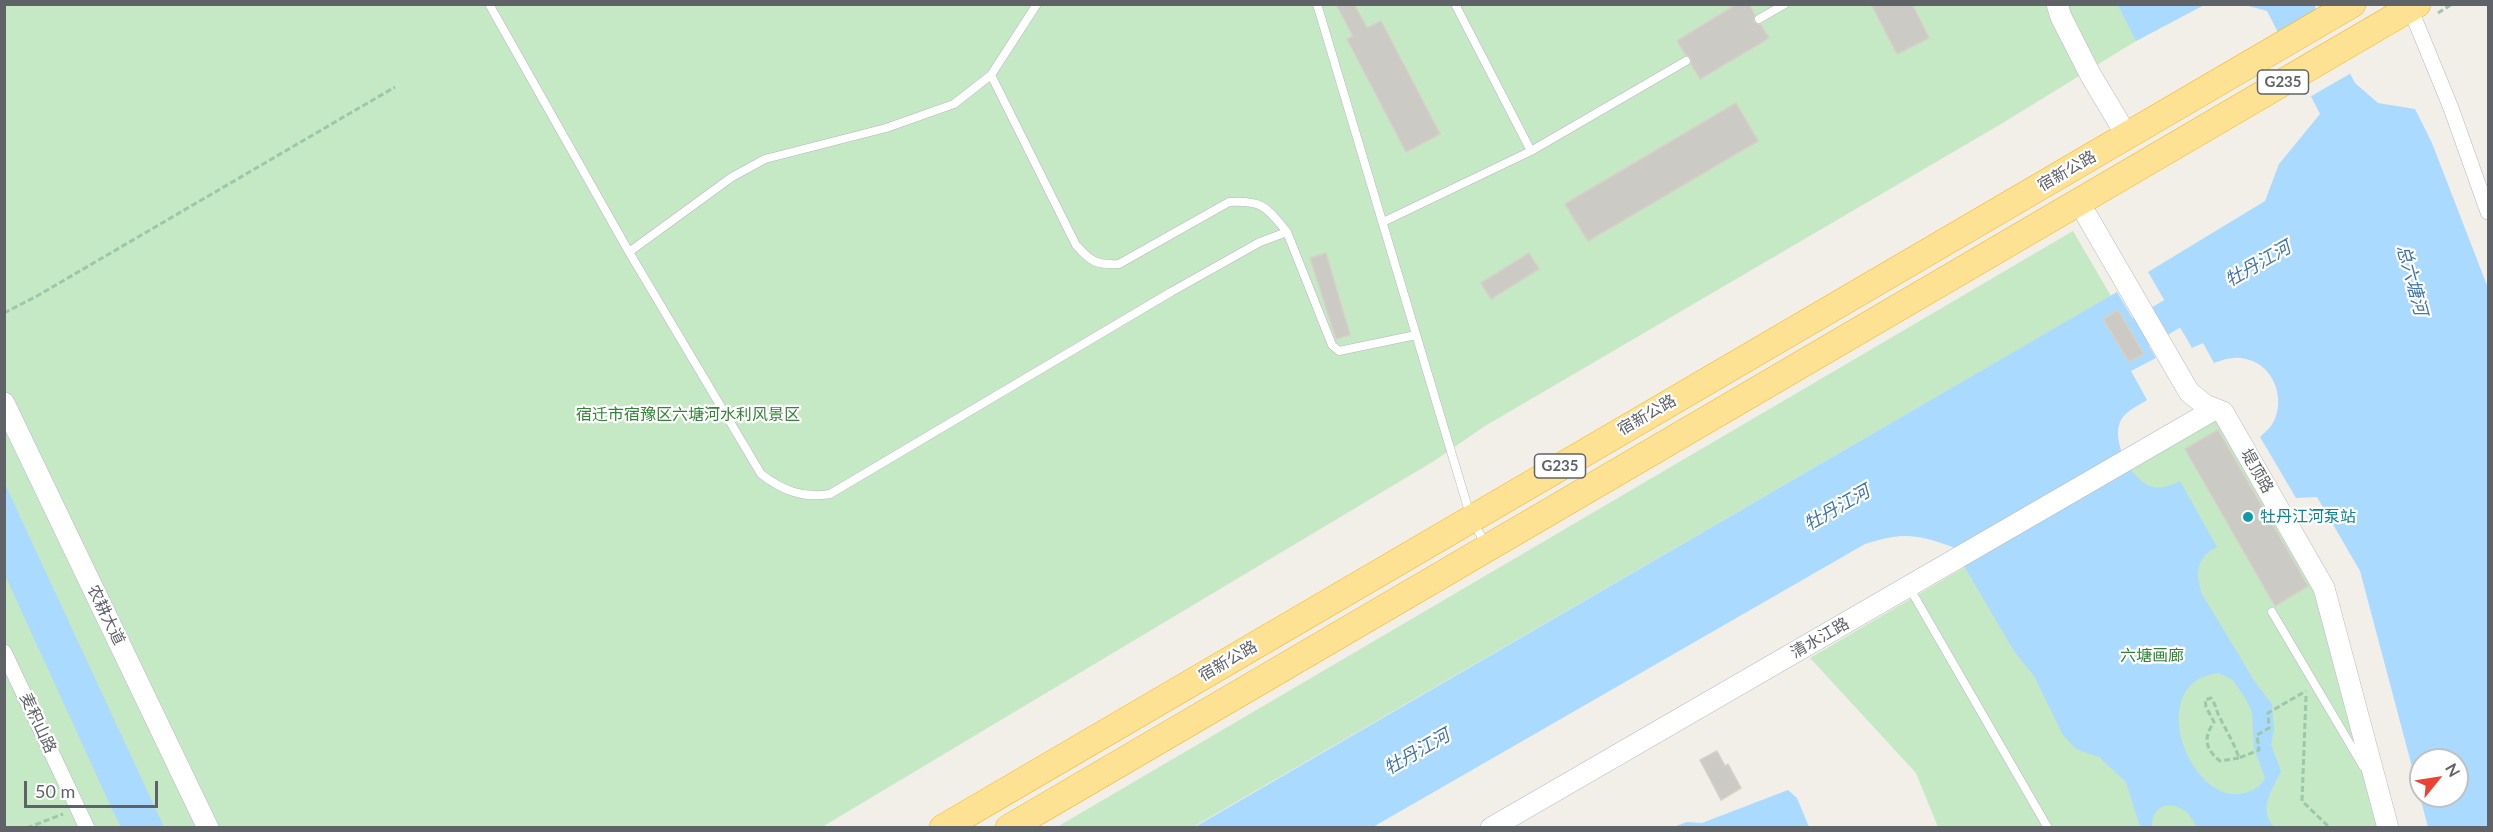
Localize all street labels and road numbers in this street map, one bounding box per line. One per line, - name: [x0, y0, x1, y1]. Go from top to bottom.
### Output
- road number: G235: [2258, 70, 2308, 94]
- street label: 宿新公路: [2034, 147, 2100, 195]
- street label: 宿新公路: [1614, 391, 1680, 439]
- street label: 堤顶路: [2237, 445, 2277, 497]
- road number: G235: [1534, 454, 1586, 478]
- street label: 农耕大道: [83, 582, 129, 648]
- street label: 清水江路: [1787, 614, 1853, 662]
- street label: 宿新公路: [1195, 637, 1261, 685]
- street label: 麦积山路: [16, 690, 60, 756]

